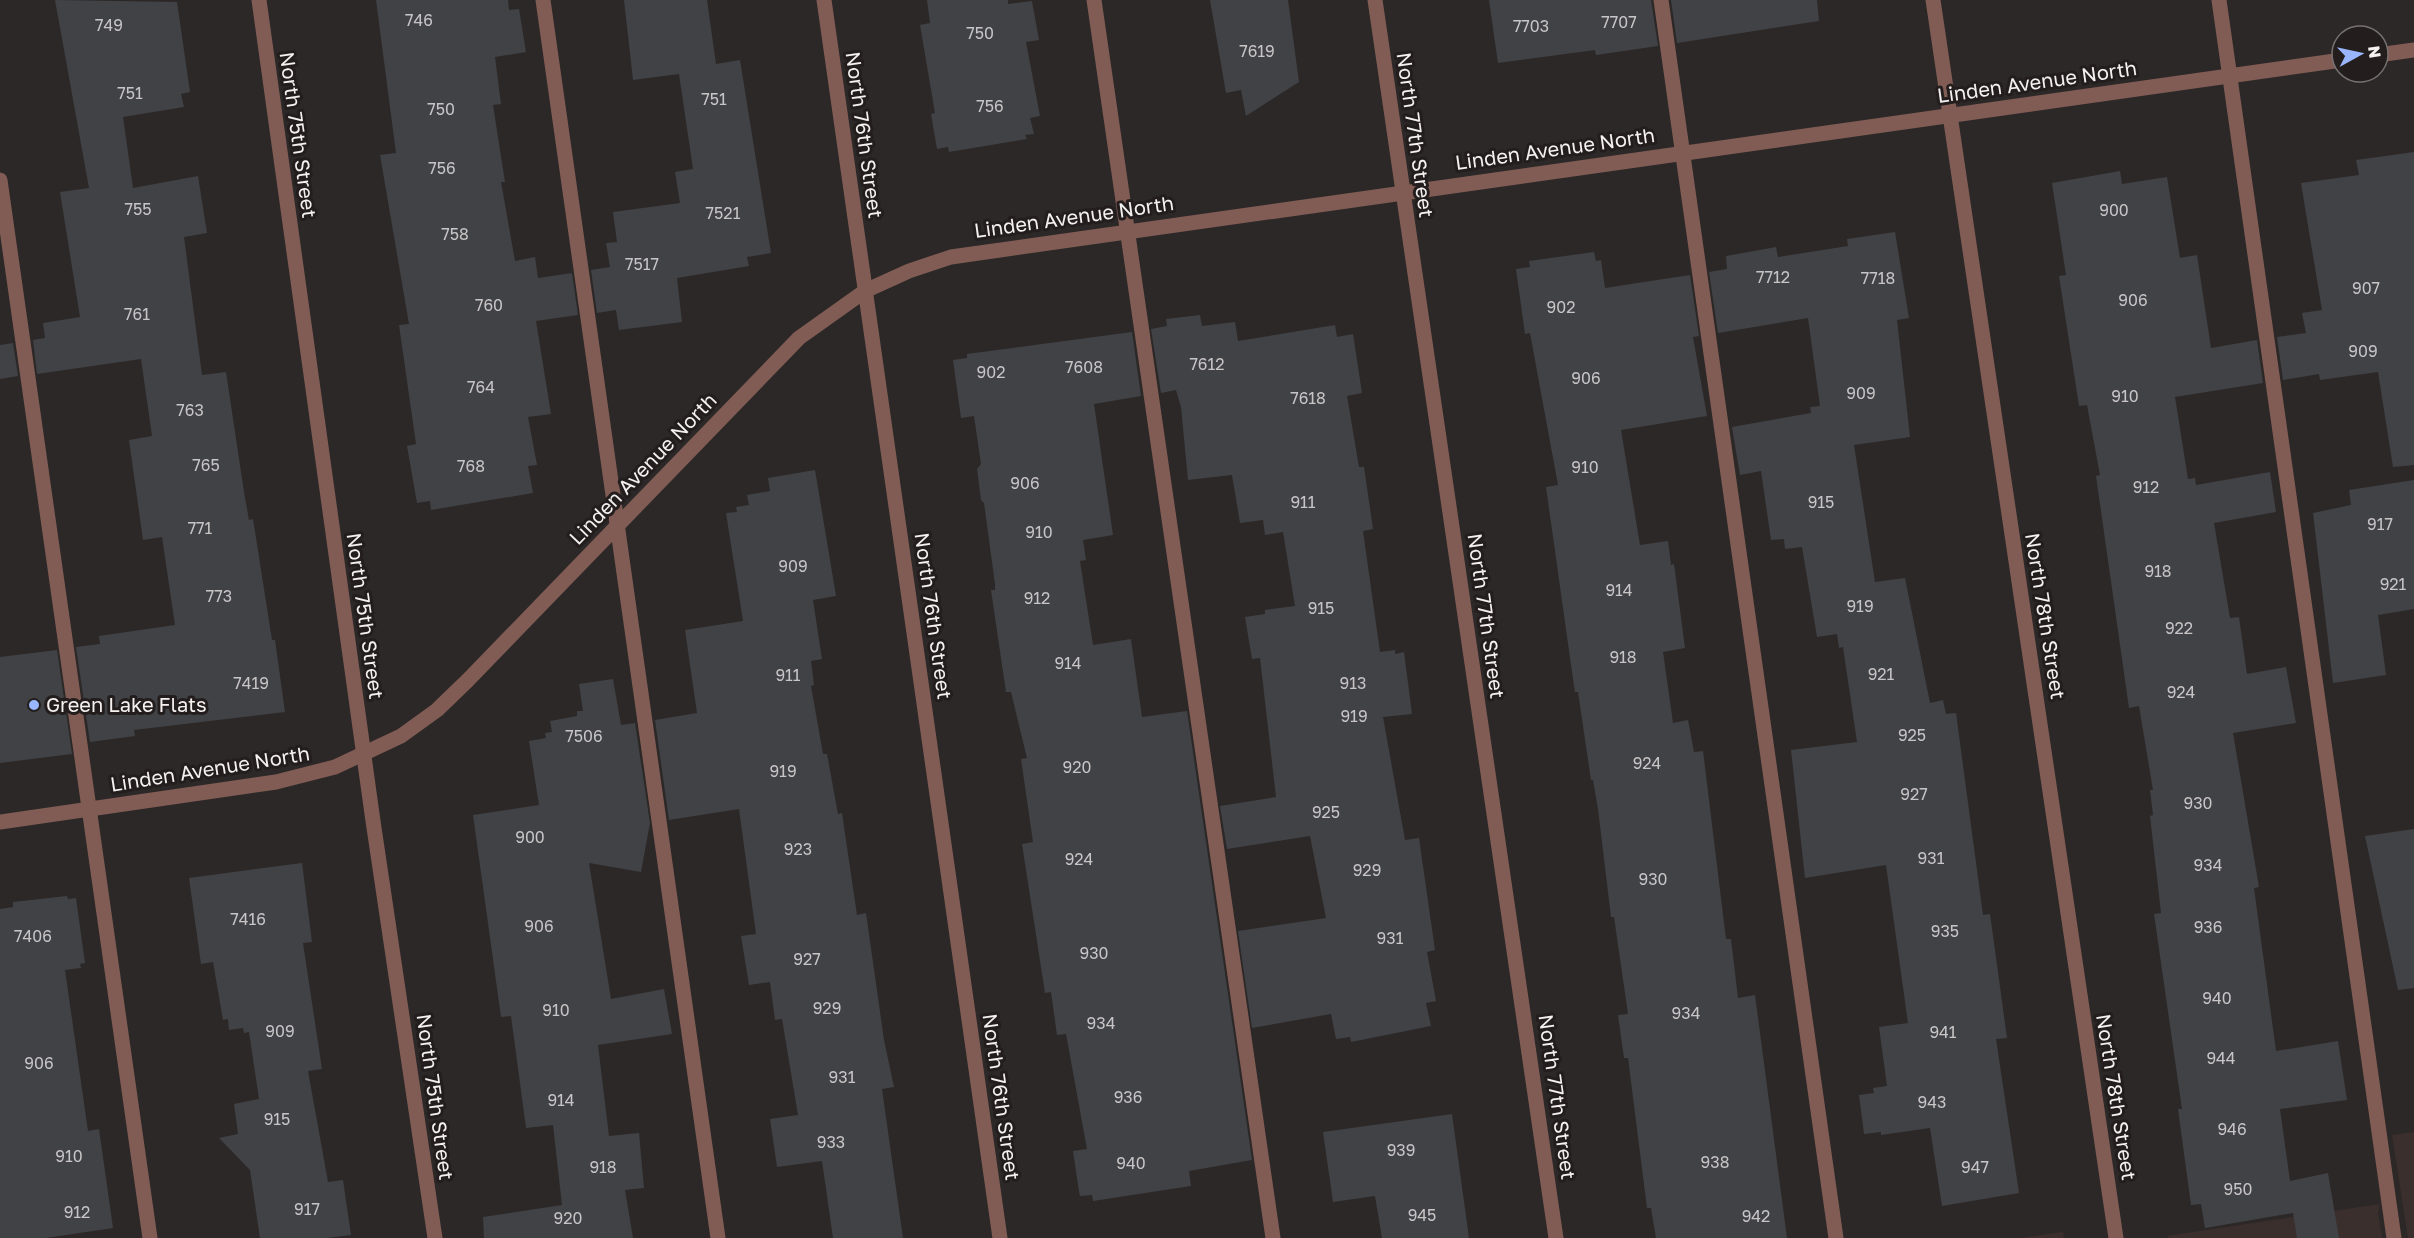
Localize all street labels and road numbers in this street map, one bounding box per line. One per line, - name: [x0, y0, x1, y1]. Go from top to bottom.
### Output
- street label: North 75th Street: [275, 50, 323, 219]
- street label: North 76th Street: [841, 50, 889, 220]
- street label: North 77th Street: [1393, 51, 1439, 219]
- street label: Linden Avenue North: [1935, 55, 2138, 107]
- street label: Linden Avenue North: [1453, 122, 1656, 174]
- street label: Linden Avenue North: [972, 190, 1175, 242]
- street label: Linden Avenue North: [564, 387, 721, 549]
- street label: North 75th Street: [342, 531, 390, 700]
- street label: North 76th Street: [910, 531, 958, 701]
- street label: North 78th Street: [2021, 531, 2071, 701]
- street label: North 77th Street: [1464, 532, 1510, 700]
- street label: Linden Avenue North: [108, 740, 311, 796]
- street label: North 75th Street: [412, 1012, 460, 1181]
- street label: North 76th Street: [978, 1012, 1026, 1182]
- street label: North 78th Street: [2092, 1012, 2142, 1182]
- street label: North 77th Street: [1535, 1013, 1581, 1181]

